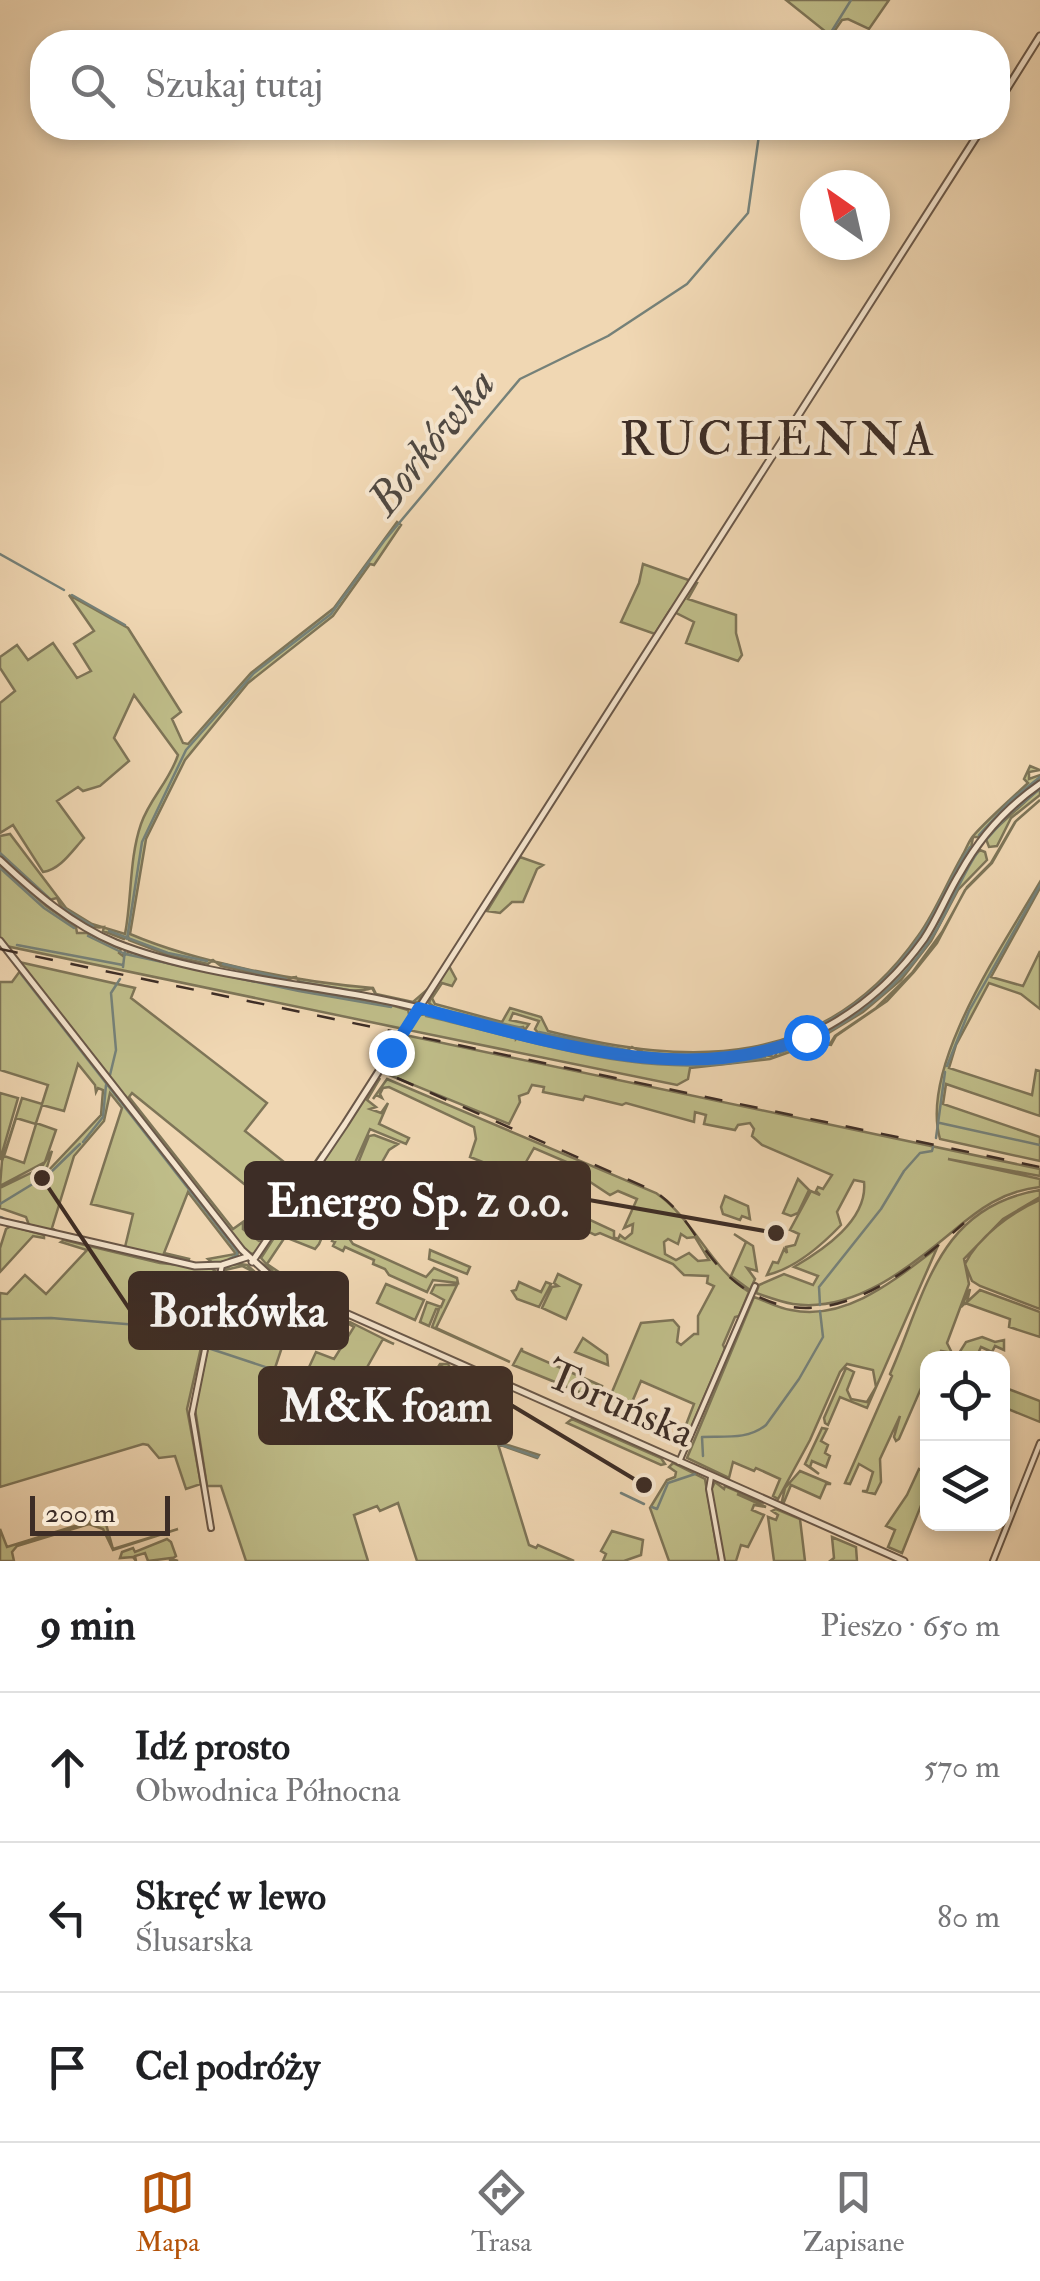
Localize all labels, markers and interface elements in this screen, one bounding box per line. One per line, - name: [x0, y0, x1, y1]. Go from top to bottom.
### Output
- search box: [30, 30, 1010, 140]
- icon: search: [65, 58, 120, 113]
- text: Szukaj tutaj: [145, 61, 323, 109]
- north arrow: [800, 170, 890, 260]
- water label: Borkówka: [355, 357, 508, 528]
- district label: RUCHENNA: [619, 410, 937, 470]
- route start: [784, 1015, 830, 1061]
- route end: [369, 1030, 415, 1076]
- callout: Energo Sp. z o.o.: [246, 1163, 589, 1238]
- text: Energo Sp. z o.o.: [267, 1174, 569, 1230]
- callout: Borkówka: [130, 1273, 347, 1348]
- text: Borkówka: [149, 1284, 328, 1340]
- street label: Toruńska: [538, 1348, 703, 1460]
- map controls: [920, 1351, 1010, 1531]
- button: locate: [920, 1351, 1010, 1441]
- callout: M&K foam: [260, 1368, 511, 1443]
- text: M&K foam: [279, 1379, 492, 1435]
- button: layers: [920, 1441, 1010, 1531]
- scale bar: [30, 1491, 170, 1536]
- text: 200 m: [45, 1496, 116, 1531]
- text: 9 min: [40, 1600, 136, 1652]
- text: Pieszo · 650 m: [820, 1606, 1000, 1646]
- text: Idź prosto: [135, 1723, 290, 1771]
- icon: ahead: [40, 1740, 95, 1795]
- text: 570 m: [923, 1747, 1000, 1787]
- text: Obwodnica Północna: [135, 1771, 401, 1811]
- text: Skręć w lewo: [135, 1873, 326, 1921]
- icon: left: [40, 1890, 95, 1945]
- text: 80 m: [937, 1897, 1000, 1937]
- text: Ślusarska: [135, 1921, 253, 1961]
- icon: arrive: [40, 2040, 95, 2095]
- text: Cel podróży: [135, 2043, 320, 2091]
- tab: Mapa: [136, 2165, 200, 2260]
- tab: Trasa: [471, 2165, 532, 2260]
- tab: Zapisane: [803, 2165, 904, 2260]

